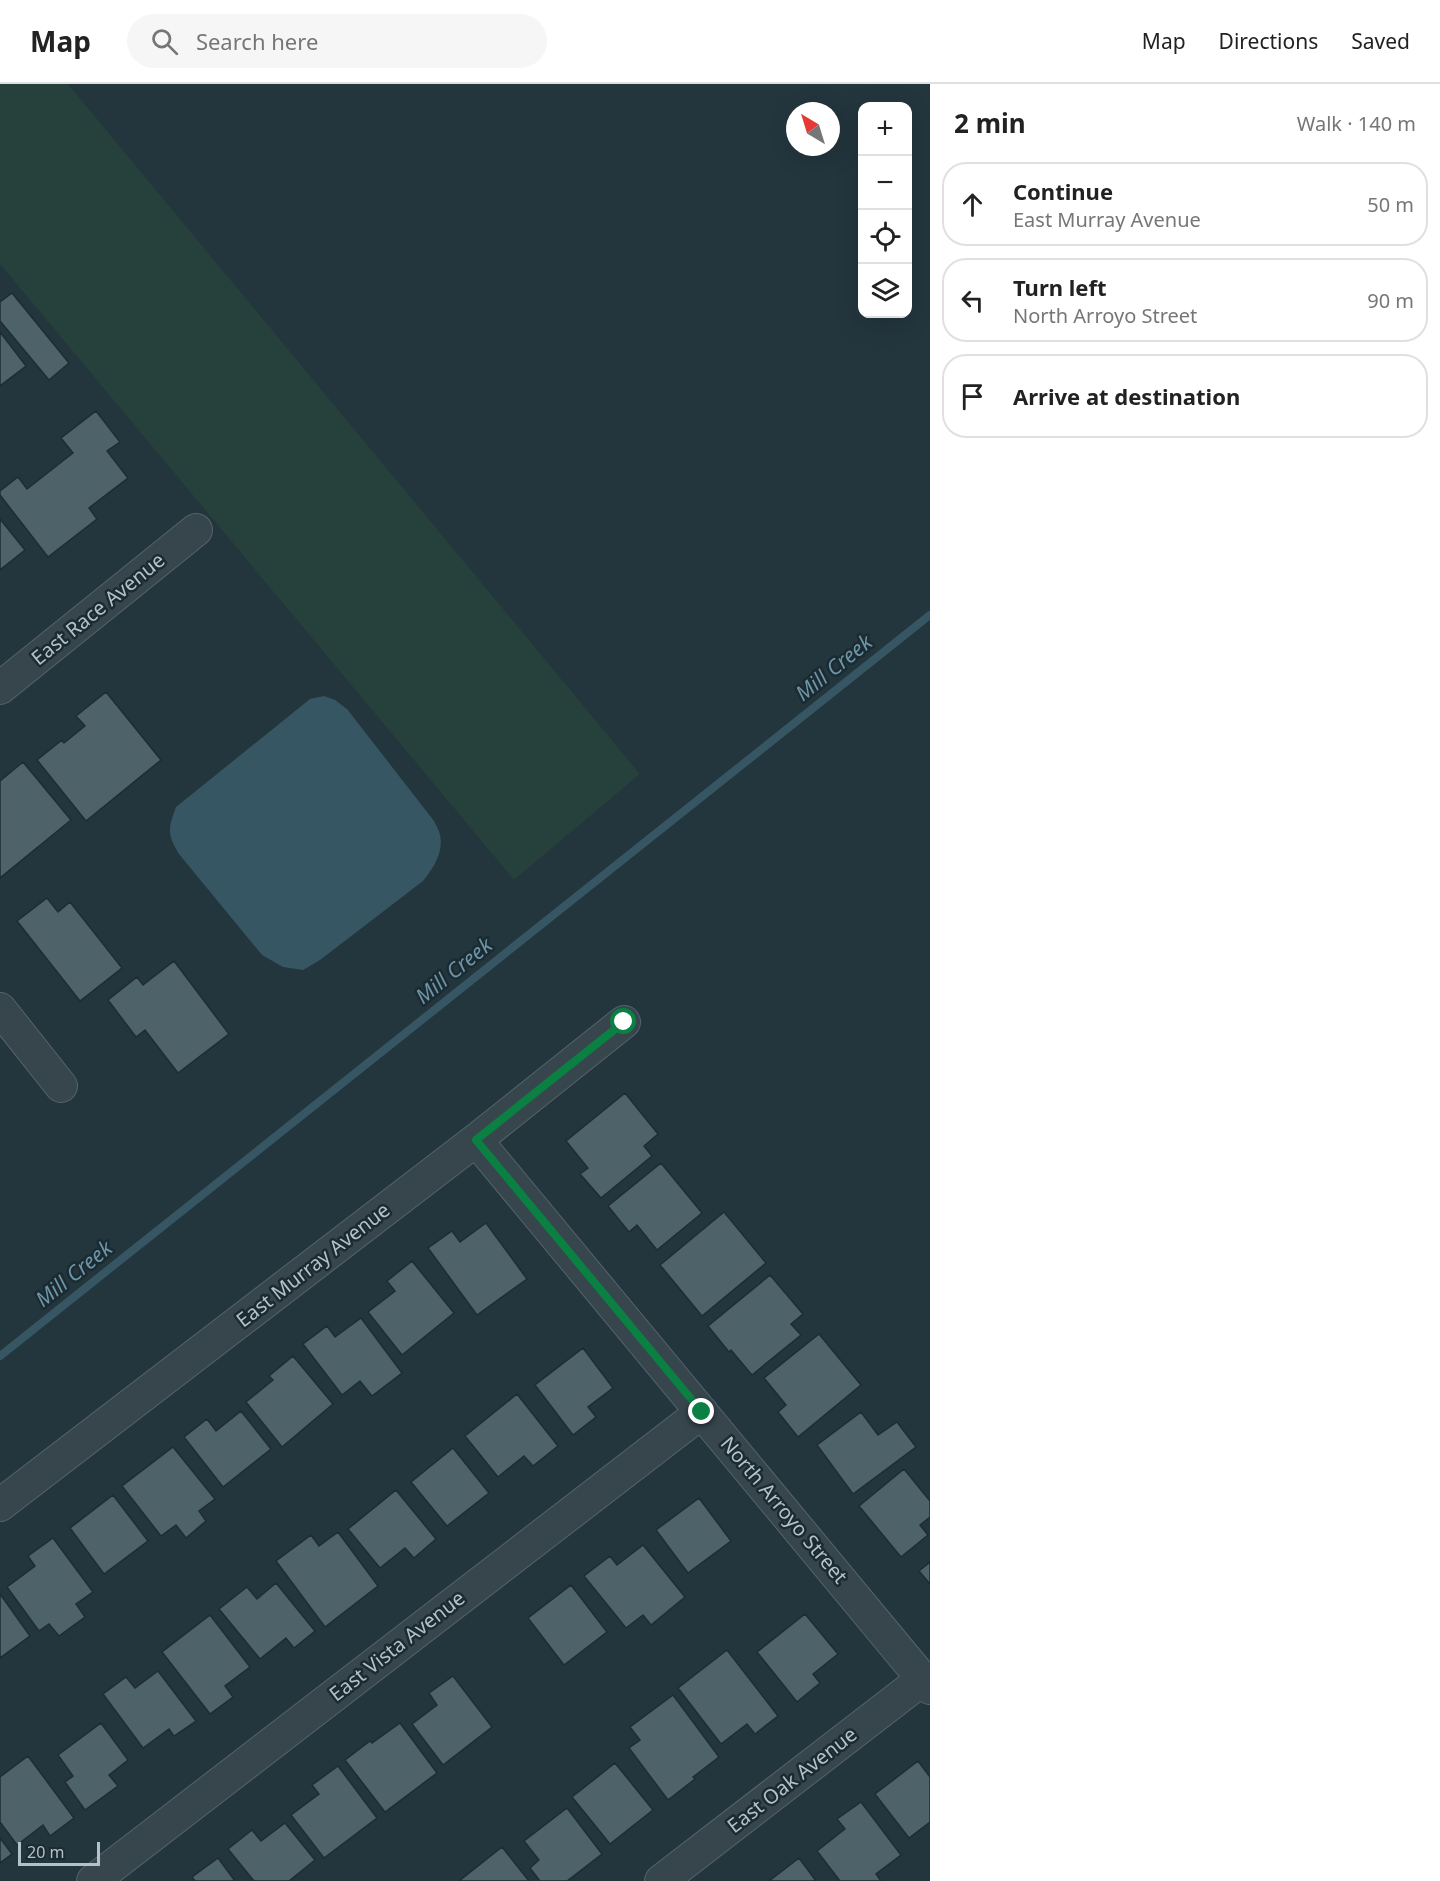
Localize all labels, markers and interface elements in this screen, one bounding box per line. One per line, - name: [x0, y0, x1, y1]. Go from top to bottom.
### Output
- search box: [127, 14, 547, 68]
- text: Map: [30, 22, 91, 60]
- icon: search: [148, 25, 181, 58]
- text: Search here: [196, 26, 318, 56]
- text: Map: [1142, 27, 1186, 55]
- text: Directions: [1219, 27, 1318, 55]
- text: Saved: [1351, 27, 1410, 55]
- north arrow: [786, 102, 840, 156]
- map controls: [858, 102, 912, 318]
- button: +: [858, 102, 912, 156]
- text: 2 min: [954, 105, 1026, 141]
- text: Walk · 140 m: [1297, 110, 1416, 137]
- button: −: [858, 156, 912, 210]
- text: Continue: [1013, 176, 1113, 206]
- icon: ahead: [956, 188, 989, 221]
- text: 50 m: [1367, 191, 1414, 218]
- text: East Murray Avenue: [1013, 206, 1201, 233]
- button: locate: [858, 210, 912, 264]
- button: layers: [858, 264, 912, 318]
- text: Turn left: [1013, 272, 1107, 302]
- icon: left: [956, 284, 989, 317]
- text: 90 m: [1367, 287, 1414, 314]
- text: North Arroyo Street: [1013, 302, 1197, 329]
- icon: arrive: [956, 380, 989, 413]
- text: Arrive at destination: [1013, 381, 1240, 411]
- street label: East Race Avenue: [25, 546, 170, 671]
- water label: Mill Creek: [789, 627, 879, 707]
- water label: Mill Creek: [409, 930, 499, 1010]
- route start: [610, 1008, 636, 1034]
- street label: East Murray Avenue: [230, 1196, 395, 1333]
- water label: Mill Creek: [29, 1233, 119, 1313]
- route end: [688, 1398, 714, 1424]
- street label: North Arroyo Street: [715, 1430, 854, 1589]
- street label: East Vista Avenue: [323, 1584, 470, 1707]
- street label: East Oak Avenue: [721, 1721, 862, 1839]
- scale bar: [18, 1839, 100, 1866]
- text: 20 m: [27, 1841, 64, 1863]

